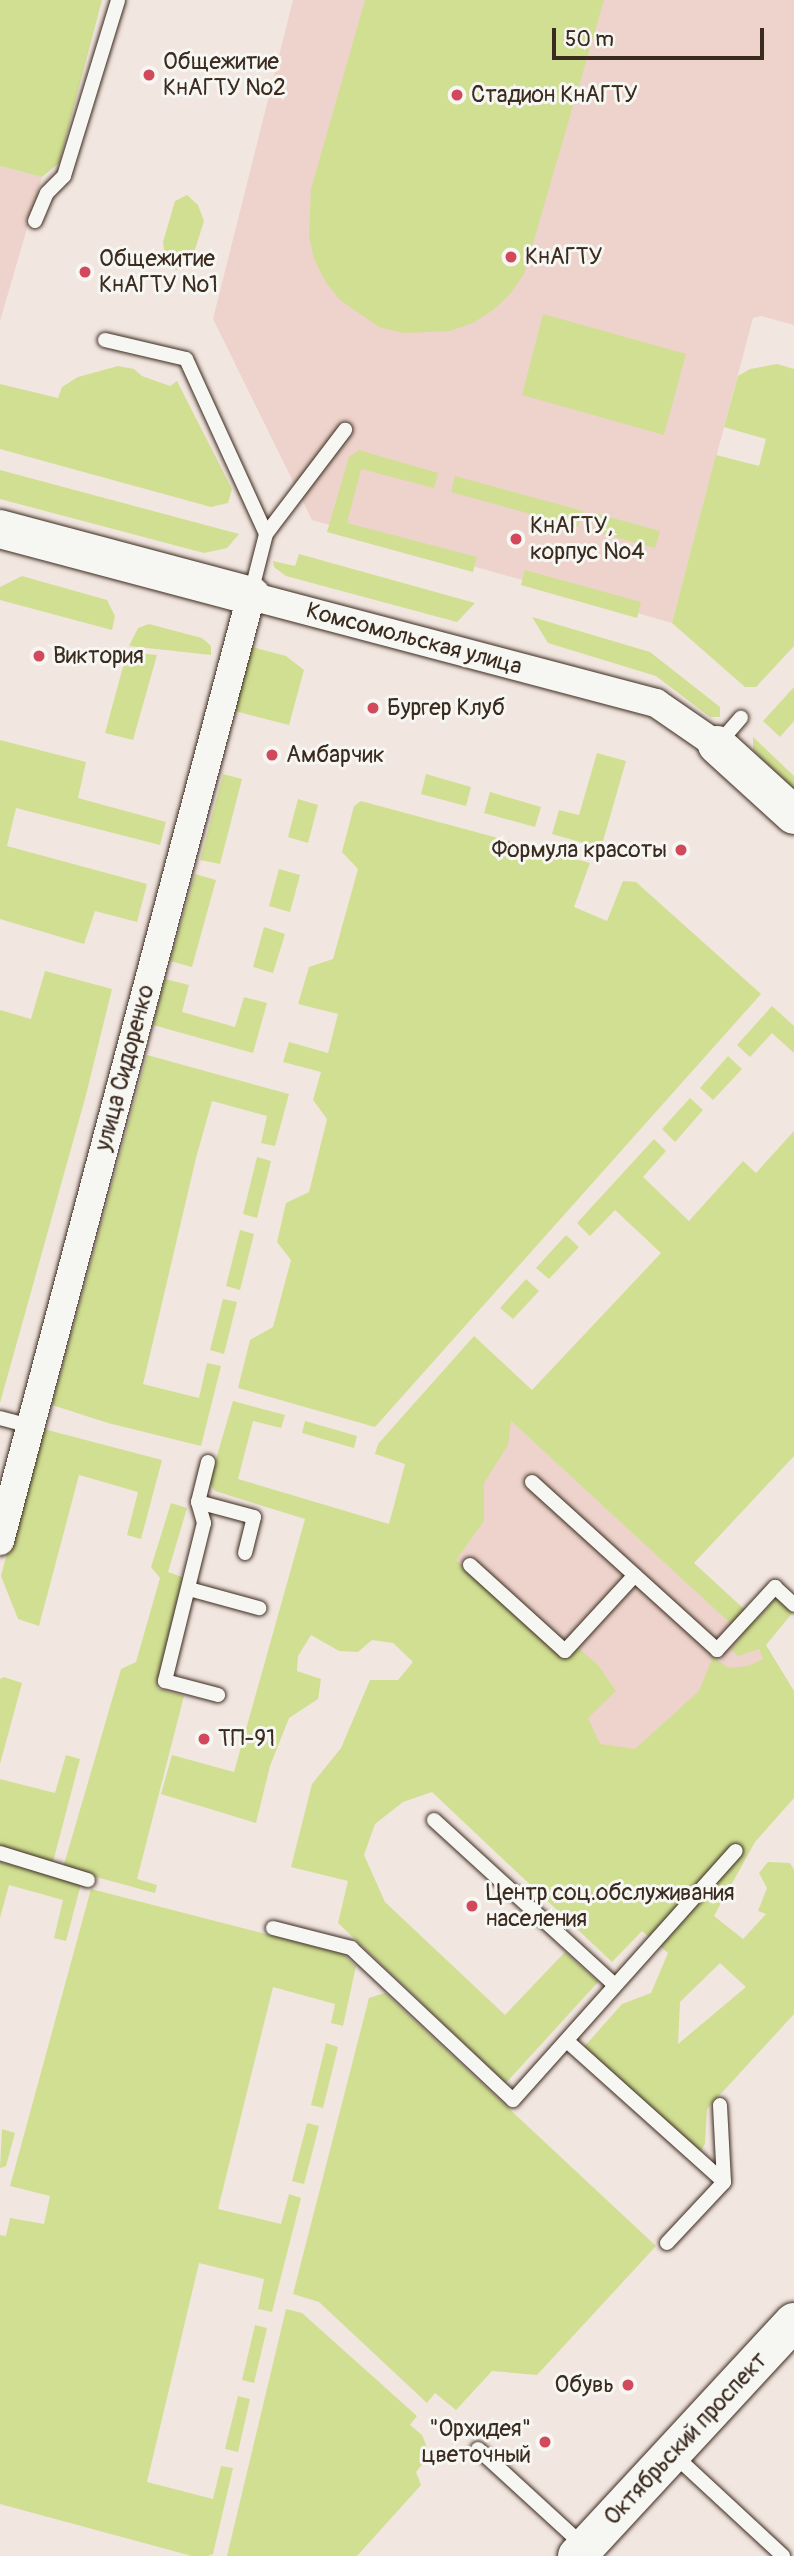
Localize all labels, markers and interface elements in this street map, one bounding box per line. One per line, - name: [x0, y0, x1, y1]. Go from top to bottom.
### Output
- scale bar: [556, 14, 768, 58]
- text: 50 m: [565, 26, 614, 53]
- place label: Общежитие КнАГТУ №2: [163, 48, 286, 102]
- marker: Общежитие КнАГТУ №2: [141, 67, 157, 83]
- place label: Стадион КнАГТУ: [471, 81, 637, 109]
- marker: Стадион КнАГТУ: [449, 87, 465, 103]
- place label: КнАГТУ: [525, 243, 602, 271]
- place label: Общежитие КнАГТУ №1: [99, 245, 218, 299]
- marker: КнАГТУ: [503, 249, 519, 265]
- marker: Общежитие КнАГТУ №1: [77, 264, 93, 280]
- place label: КнАГТУ, корпус №4: [530, 512, 645, 566]
- marker: КнАГТУ, корпус №4: [508, 531, 524, 547]
- street label: Комсомольская улица: [303, 597, 525, 681]
- place label: Виктория: [53, 642, 144, 670]
- marker: Виктория: [31, 648, 47, 664]
- place label: Бургер Клуб: [387, 694, 505, 722]
- marker: Бургер Клуб: [365, 700, 381, 716]
- place label: Амбарчик: [286, 741, 385, 769]
- marker: Амбарчик: [264, 747, 280, 763]
- place label: Формула красоты: [492, 836, 667, 864]
- marker: Формула красоты: [673, 842, 689, 858]
- street label: улица Сидоренко: [90, 982, 160, 1154]
- place label: ТП-91: [218, 1725, 275, 1753]
- marker: ТП-91: [196, 1731, 212, 1747]
- place label: Центр соц.обслуживания населения: [486, 1879, 735, 1933]
- marker: Центр соц.обслуживания населения: [464, 1898, 480, 1914]
- street label: Октябрьский проспект: [599, 2347, 773, 2531]
- place label: Обувь: [554, 2371, 614, 2399]
- marker: Обувь: [620, 2377, 636, 2393]
- place label: "Орхидея" цветочный: [421, 2415, 531, 2469]
- marker: "Орхидея" цветочный: [537, 2434, 553, 2450]

